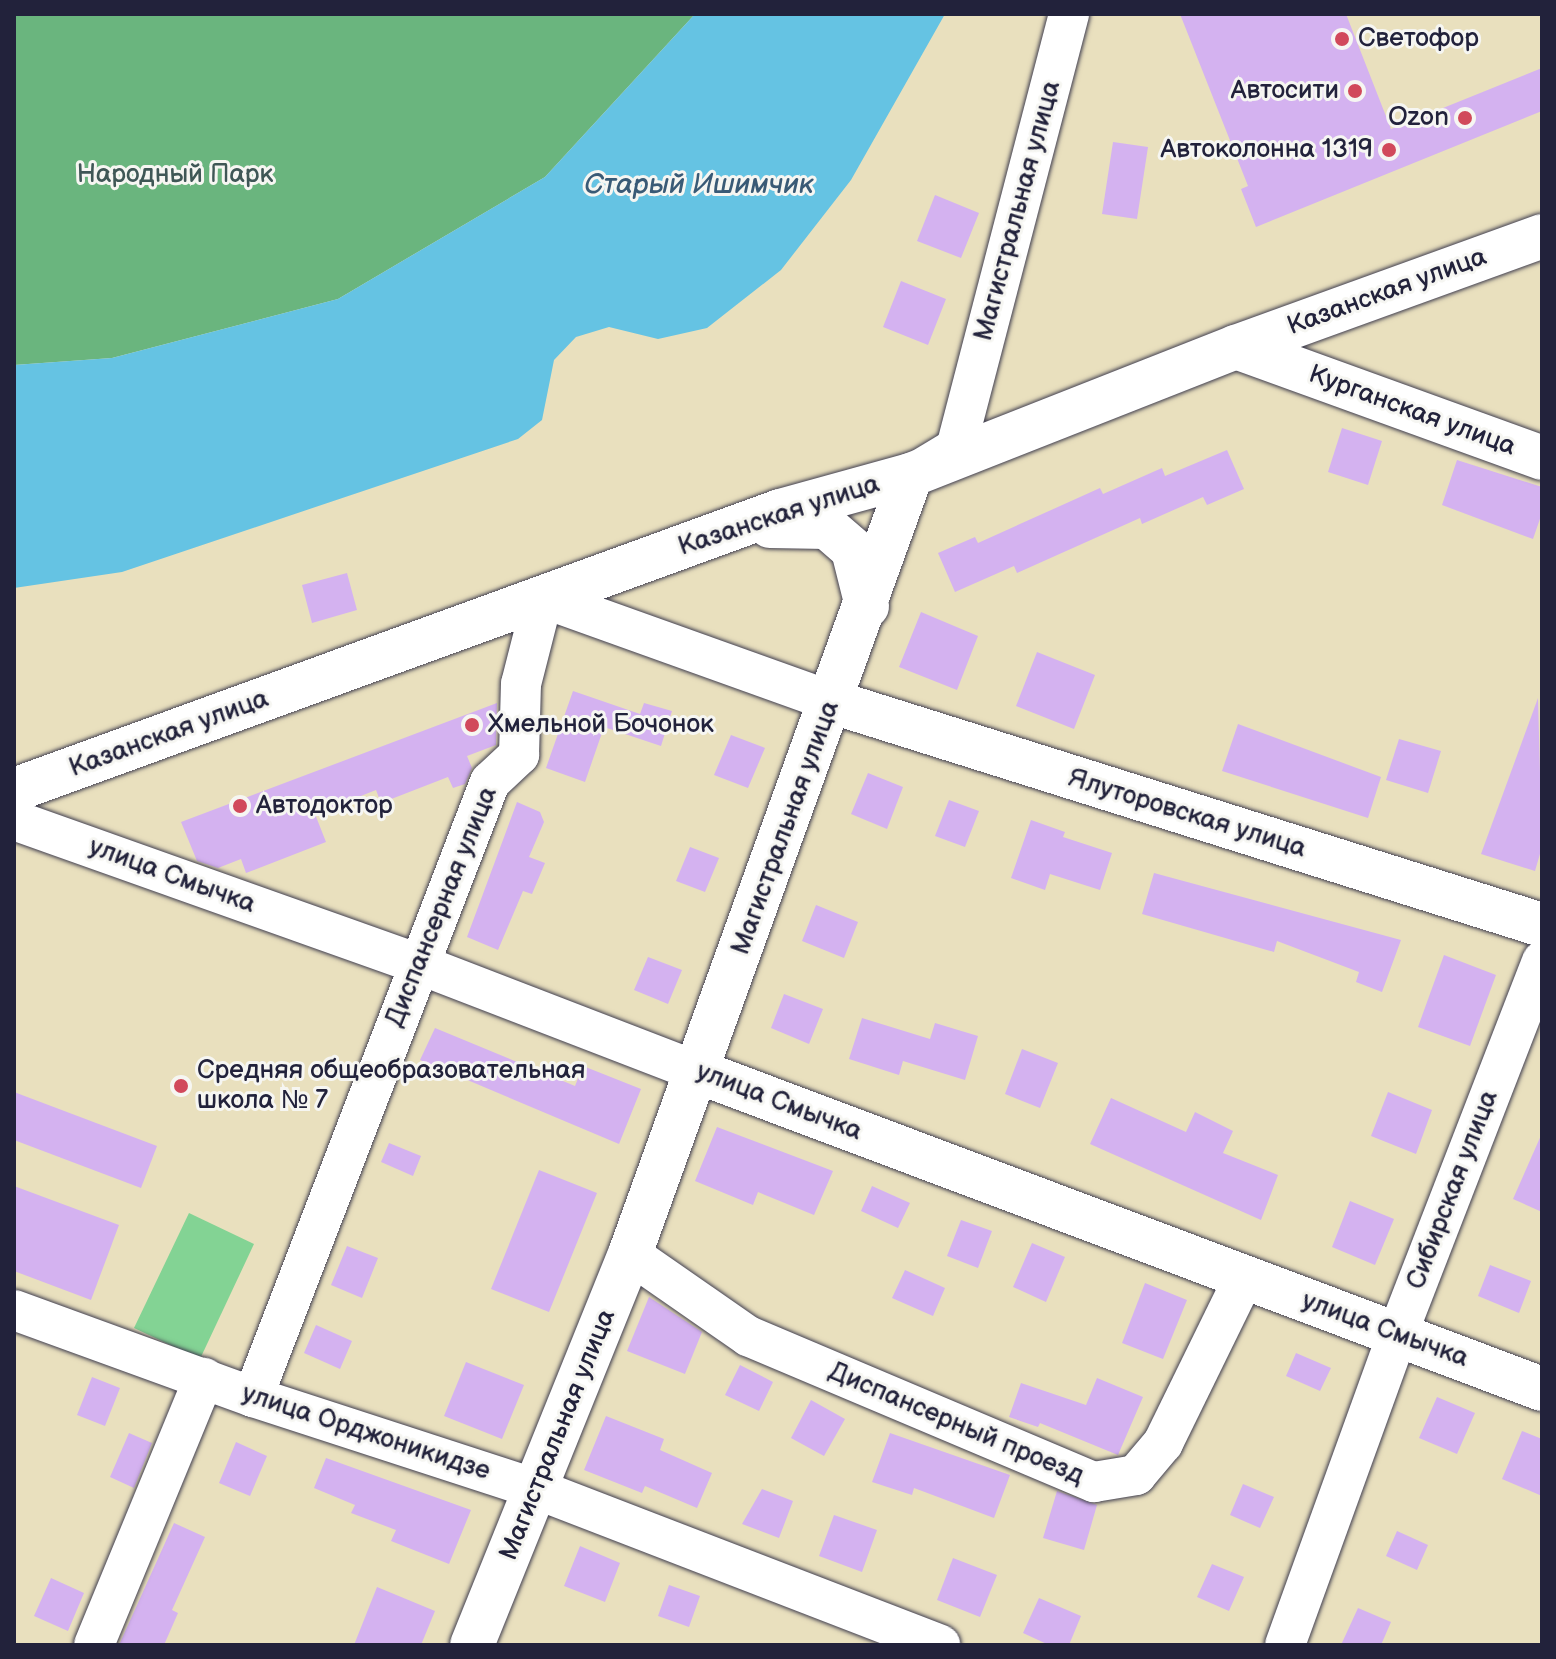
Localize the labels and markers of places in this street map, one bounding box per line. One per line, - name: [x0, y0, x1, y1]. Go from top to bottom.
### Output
- place label: Светофор: [1358, 23, 1479, 55]
- marker: Светофор: [1333, 30, 1351, 48]
- place label: Автосити: [1231, 75, 1339, 107]
- marker: Автосити: [1346, 82, 1364, 100]
- place label: Ozon: [1388, 102, 1449, 134]
- marker: Ozon: [1456, 109, 1474, 127]
- place label: Автоколонна 1319: [1161, 134, 1373, 166]
- marker: Автоколонна 1319: [1380, 141, 1398, 159]
- place label: Хмельной Бочонок: [488, 709, 714, 741]
- marker: Хмельной Бочонок: [463, 716, 481, 734]
- place label: Автодоктор: [256, 790, 393, 822]
- marker: Автодоктор: [231, 797, 249, 815]
- place label: Средняя общеобразовательная школа № 7: [197, 1055, 585, 1116]
- marker: Средняя общеобразовательная школа № 7: [172, 1077, 190, 1095]

